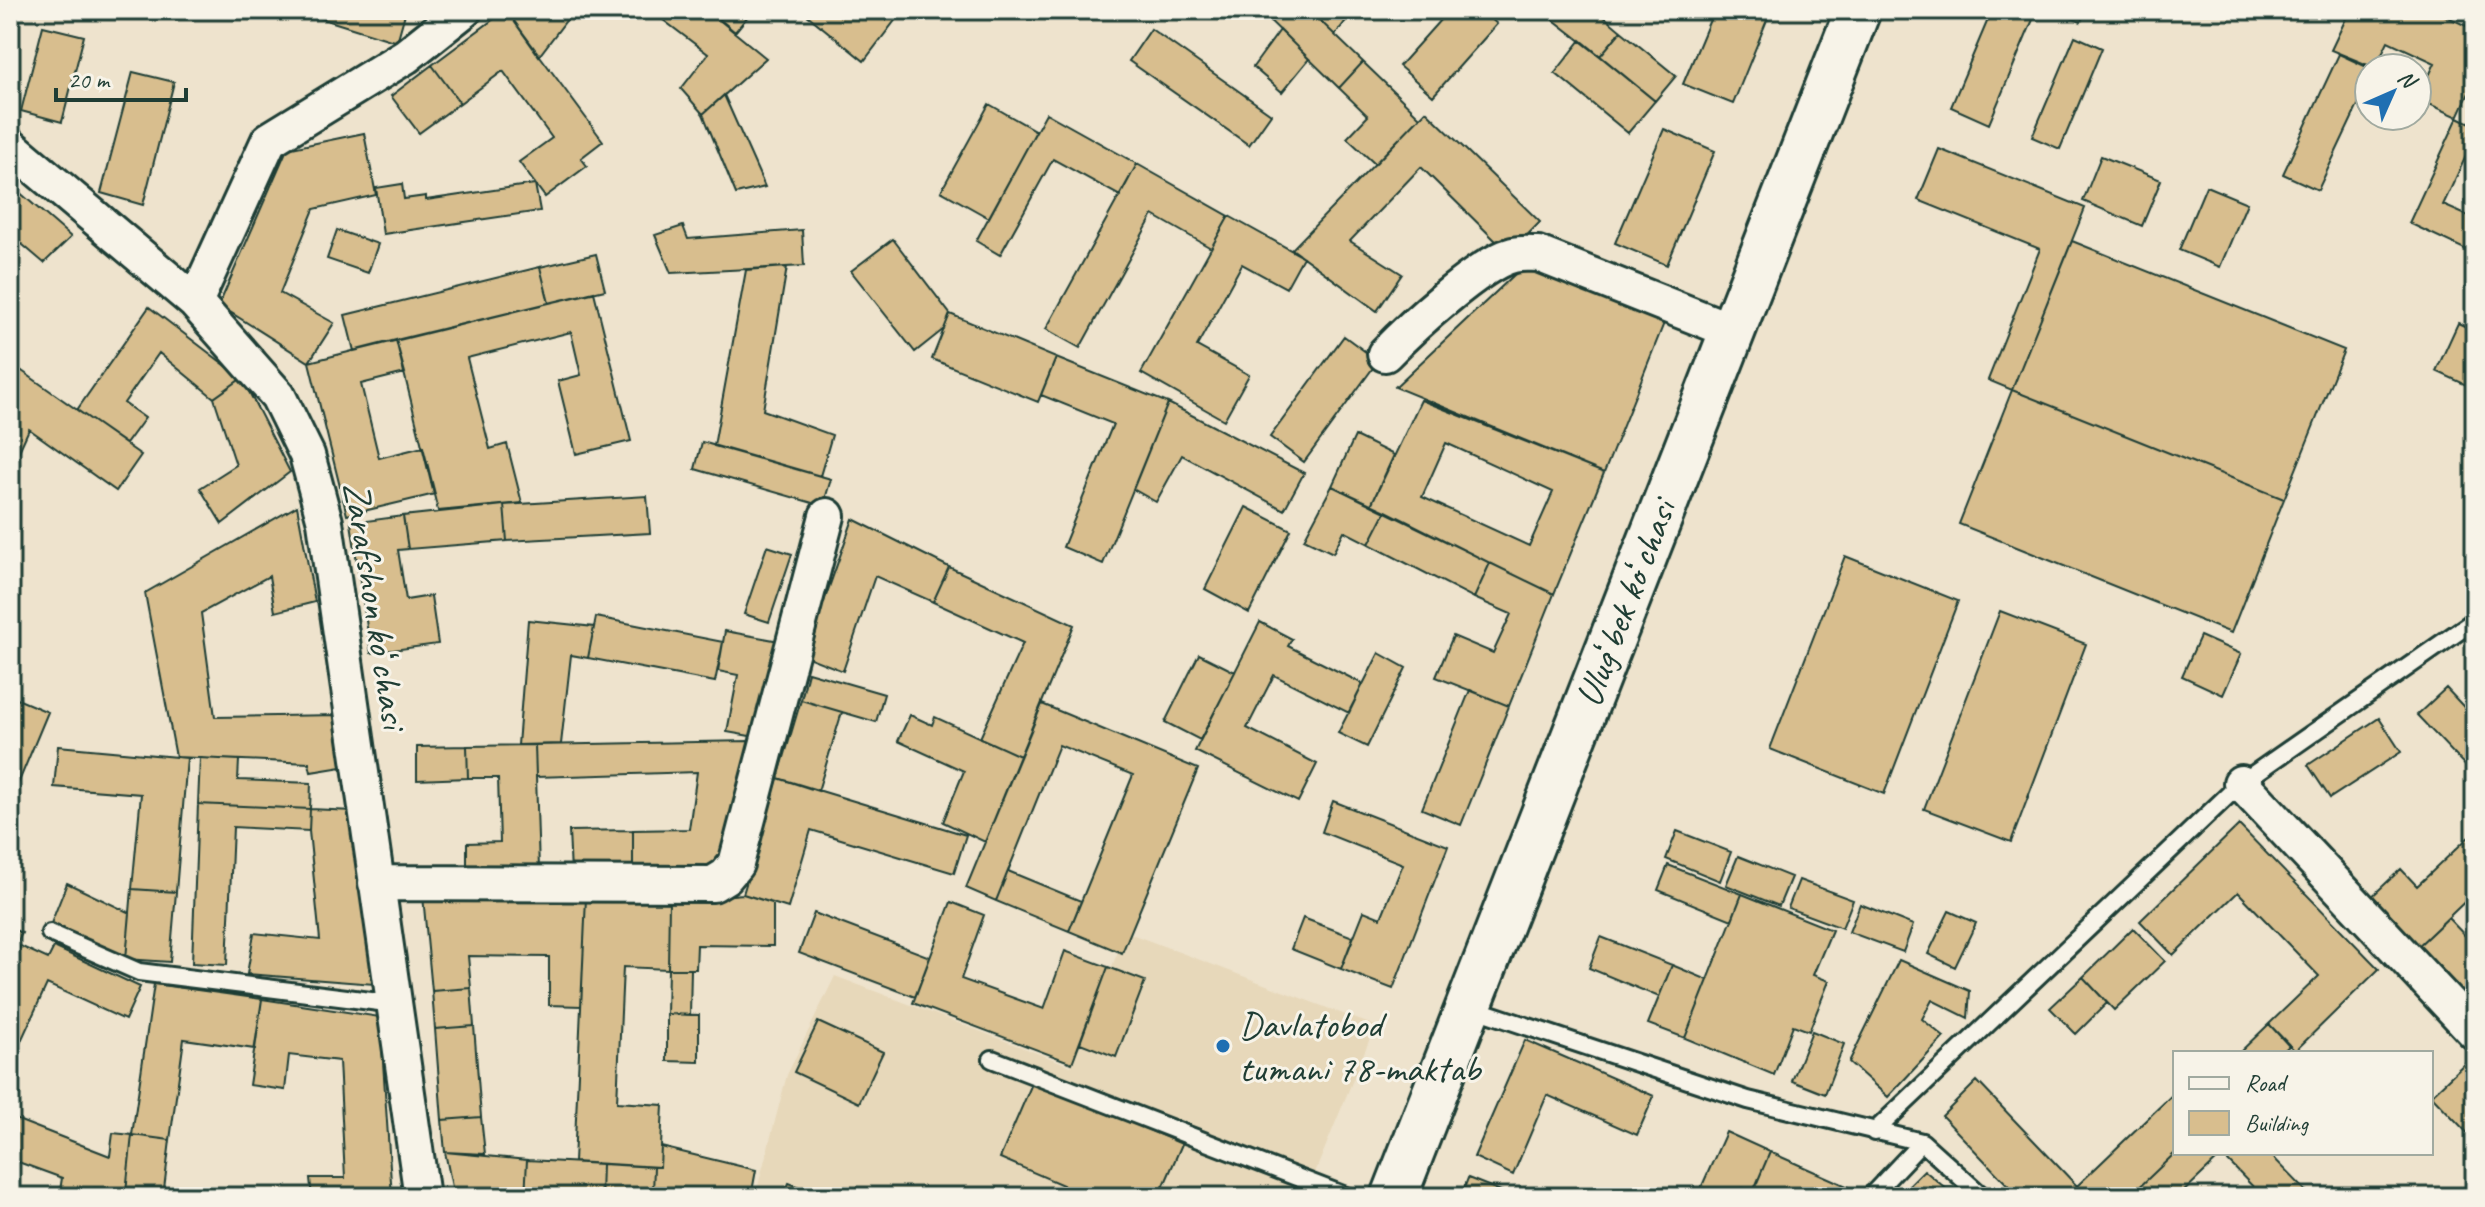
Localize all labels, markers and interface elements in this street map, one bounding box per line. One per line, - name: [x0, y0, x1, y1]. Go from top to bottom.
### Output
- scale bar: [56, 52, 186, 102]
- north arrow: [2353, 52, 2433, 132]
- text: N: [2392, 64, 2424, 96]
- text: 20 m: [68, 65, 111, 95]
- street label: Zarafshon koʻchasi: [333, 478, 419, 736]
- street label: Ulugʻbek koʻchasi: [1565, 490, 1688, 713]
- place label: Davlatobod tumani 78-maktab: [1239, 1001, 1483, 1092]
- marker: Davlatobod tumani 78-maktab: [1214, 1037, 1232, 1055]
- legend: [2173, 1051, 2433, 1155]
- text: Road: [2245, 1068, 2289, 1098]
- text: Building: [2245, 1108, 2310, 1138]

